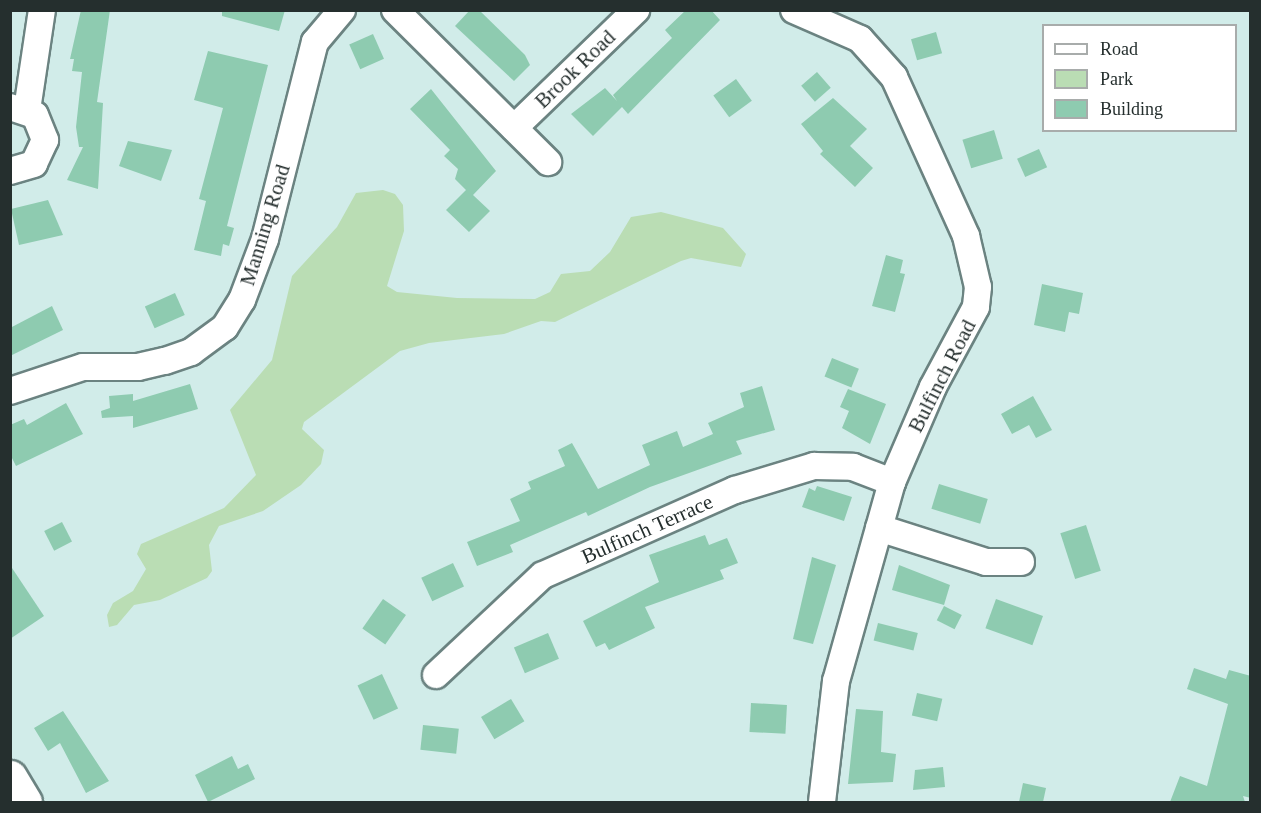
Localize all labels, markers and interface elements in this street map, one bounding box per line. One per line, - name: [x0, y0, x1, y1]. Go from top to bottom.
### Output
- street label: Brook Road: [530, 24, 620, 114]
- legend: [1042, 24, 1237, 132]
- text: Road: [1100, 39, 1138, 59]
- text: Park: [1100, 69, 1133, 89]
- text: Building: [1100, 99, 1163, 119]
- street label: Manning Road: [235, 161, 295, 289]
- street label: Bulfinch Road: [903, 315, 981, 437]
- street label: Bulfinch Terrace: [577, 489, 717, 569]

